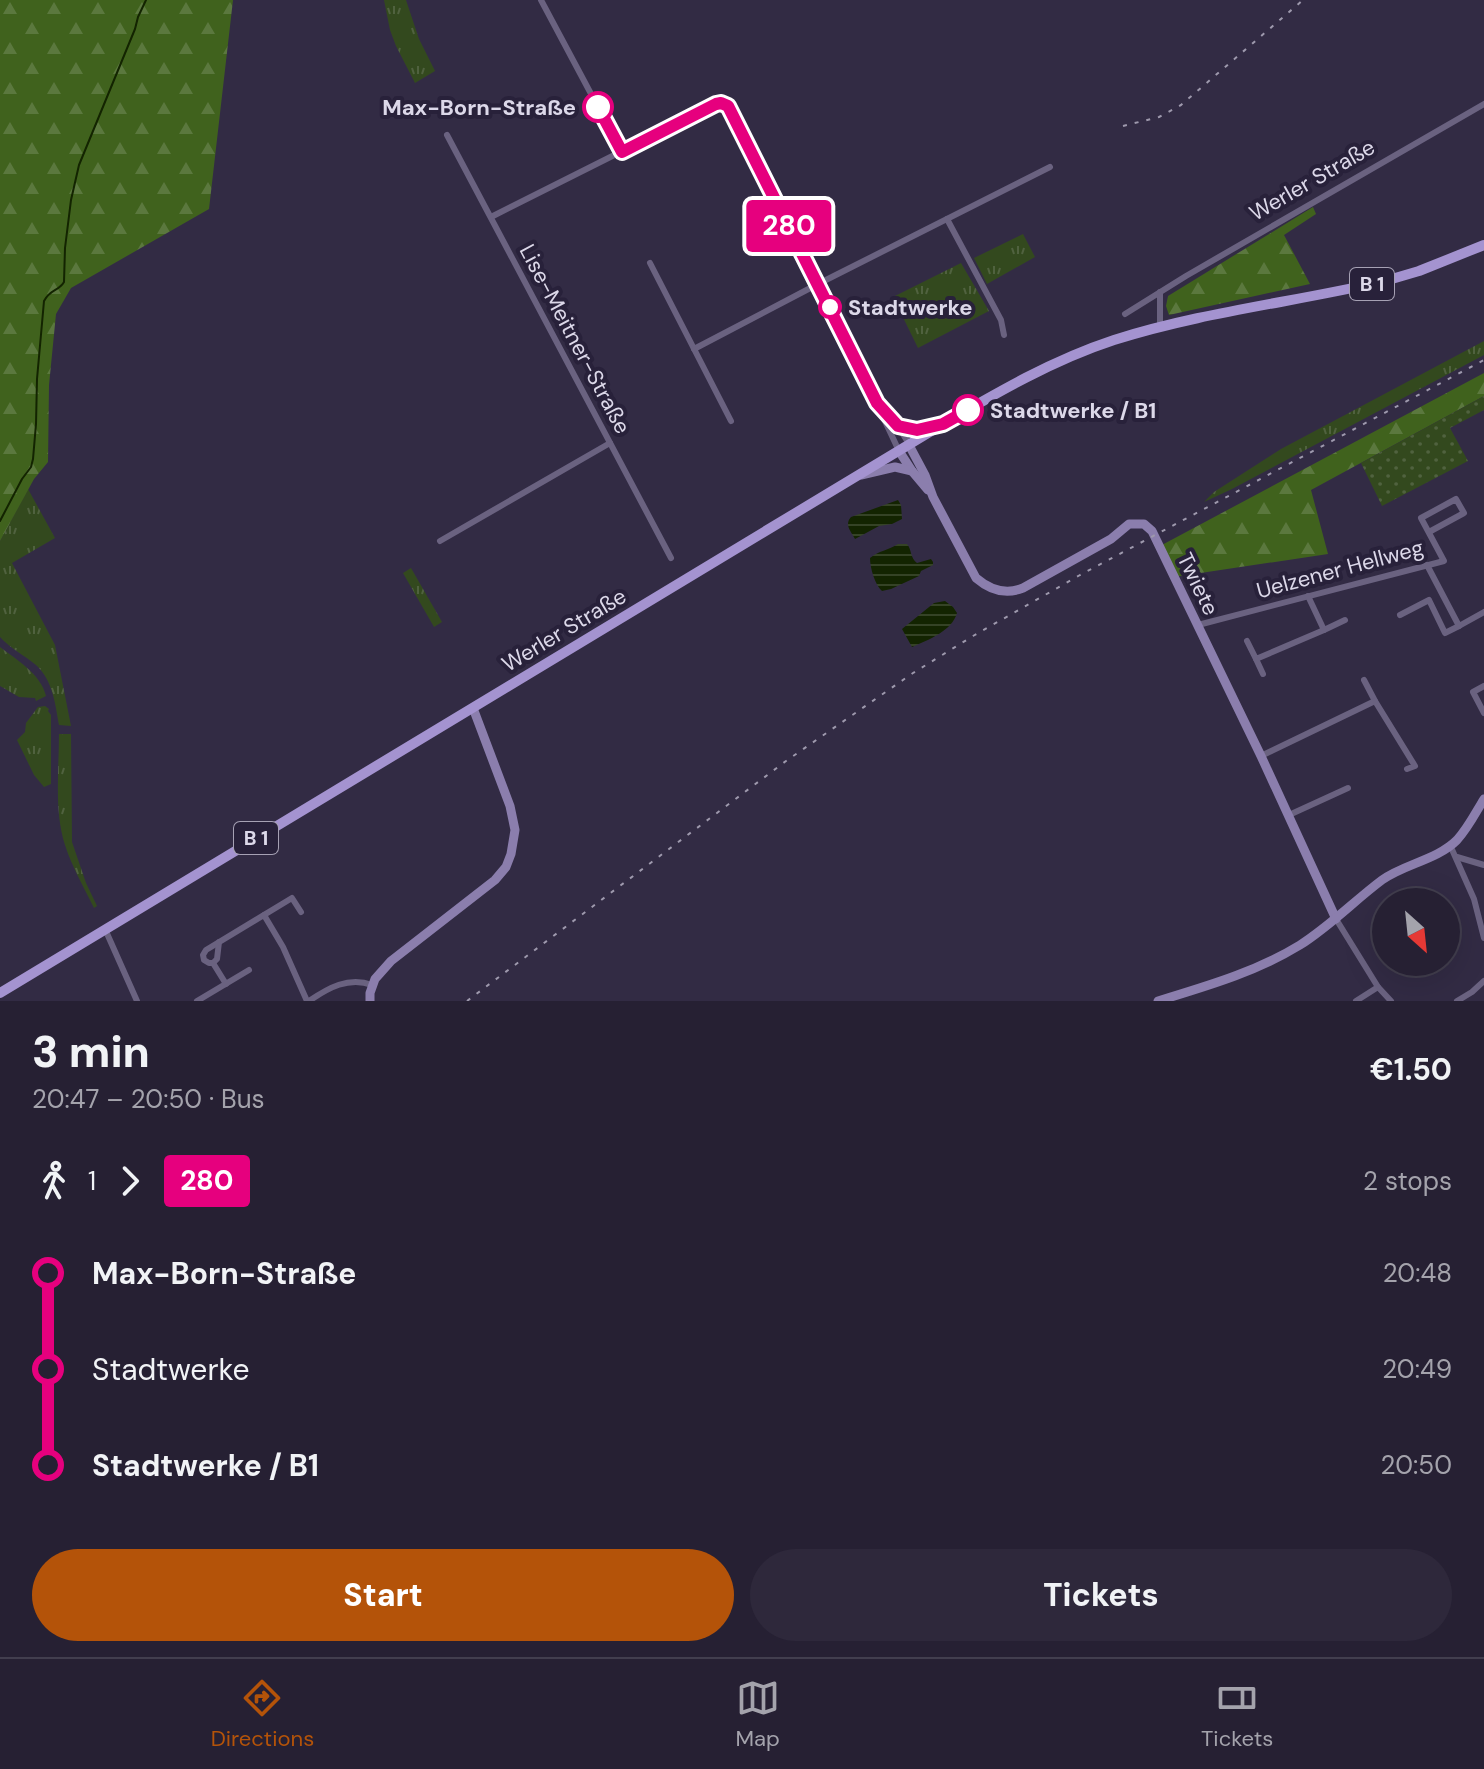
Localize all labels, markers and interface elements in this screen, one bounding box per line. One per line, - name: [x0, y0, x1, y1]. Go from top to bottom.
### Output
- marker: Max-Born-Straße: [583, 92, 613, 122]
- place label: Max-Born-Straße: [382, 93, 576, 122]
- street label: Werler Straße: [1244, 132, 1380, 228]
- line badge: 280: [743, 200, 835, 252]
- text: 280: [762, 207, 816, 244]
- street label: Lise-Meitner-Straße: [513, 239, 637, 439]
- road number: B 1: [1350, 268, 1394, 300]
- place label: Stadtwerke: [848, 293, 973, 322]
- marker: Stadtwerke: [819, 296, 841, 318]
- marker: Stadtwerke / B1: [953, 395, 983, 425]
- place label: Stadtwerke / B1: [990, 396, 1156, 425]
- street label: Uelzener Hellweg: [1253, 533, 1427, 605]
- street label: Twiete: [1170, 548, 1226, 620]
- street label: Werler Straße: [496, 581, 632, 679]
- road number: B 1: [234, 822, 278, 854]
- north arrow: [1372, 888, 1460, 976]
- map controls: [1372, 888, 1460, 976]
- text: 3 min: [32, 1023, 150, 1081]
- text: €1.50: [1370, 1050, 1452, 1089]
- text: 20:47 – 20:50 · Bus: [32, 1082, 265, 1116]
- icon: walk: [32, 1159, 76, 1203]
- icon: forward: [108, 1159, 152, 1203]
- text: 280: [180, 1162, 234, 1199]
- text: 1: [88, 1164, 96, 1198]
- text: 2 stops: [1363, 1164, 1452, 1198]
- text: Max-Born-Straße: [92, 1254, 356, 1293]
- text: 20:48: [1383, 1256, 1452, 1290]
- text: Stadtwerke: [92, 1350, 250, 1389]
- text: 20:49: [1382, 1352, 1452, 1386]
- text: Stadtwerke / B1: [92, 1446, 319, 1485]
- text: 20:50: [1381, 1448, 1452, 1482]
- button: Start: [32, 1549, 734, 1641]
- button: Tickets: [750, 1549, 1452, 1641]
- tab: Directions: [211, 1676, 314, 1753]
- tab: Map: [735, 1676, 780, 1753]
- tab: Tickets: [1201, 1676, 1273, 1753]

